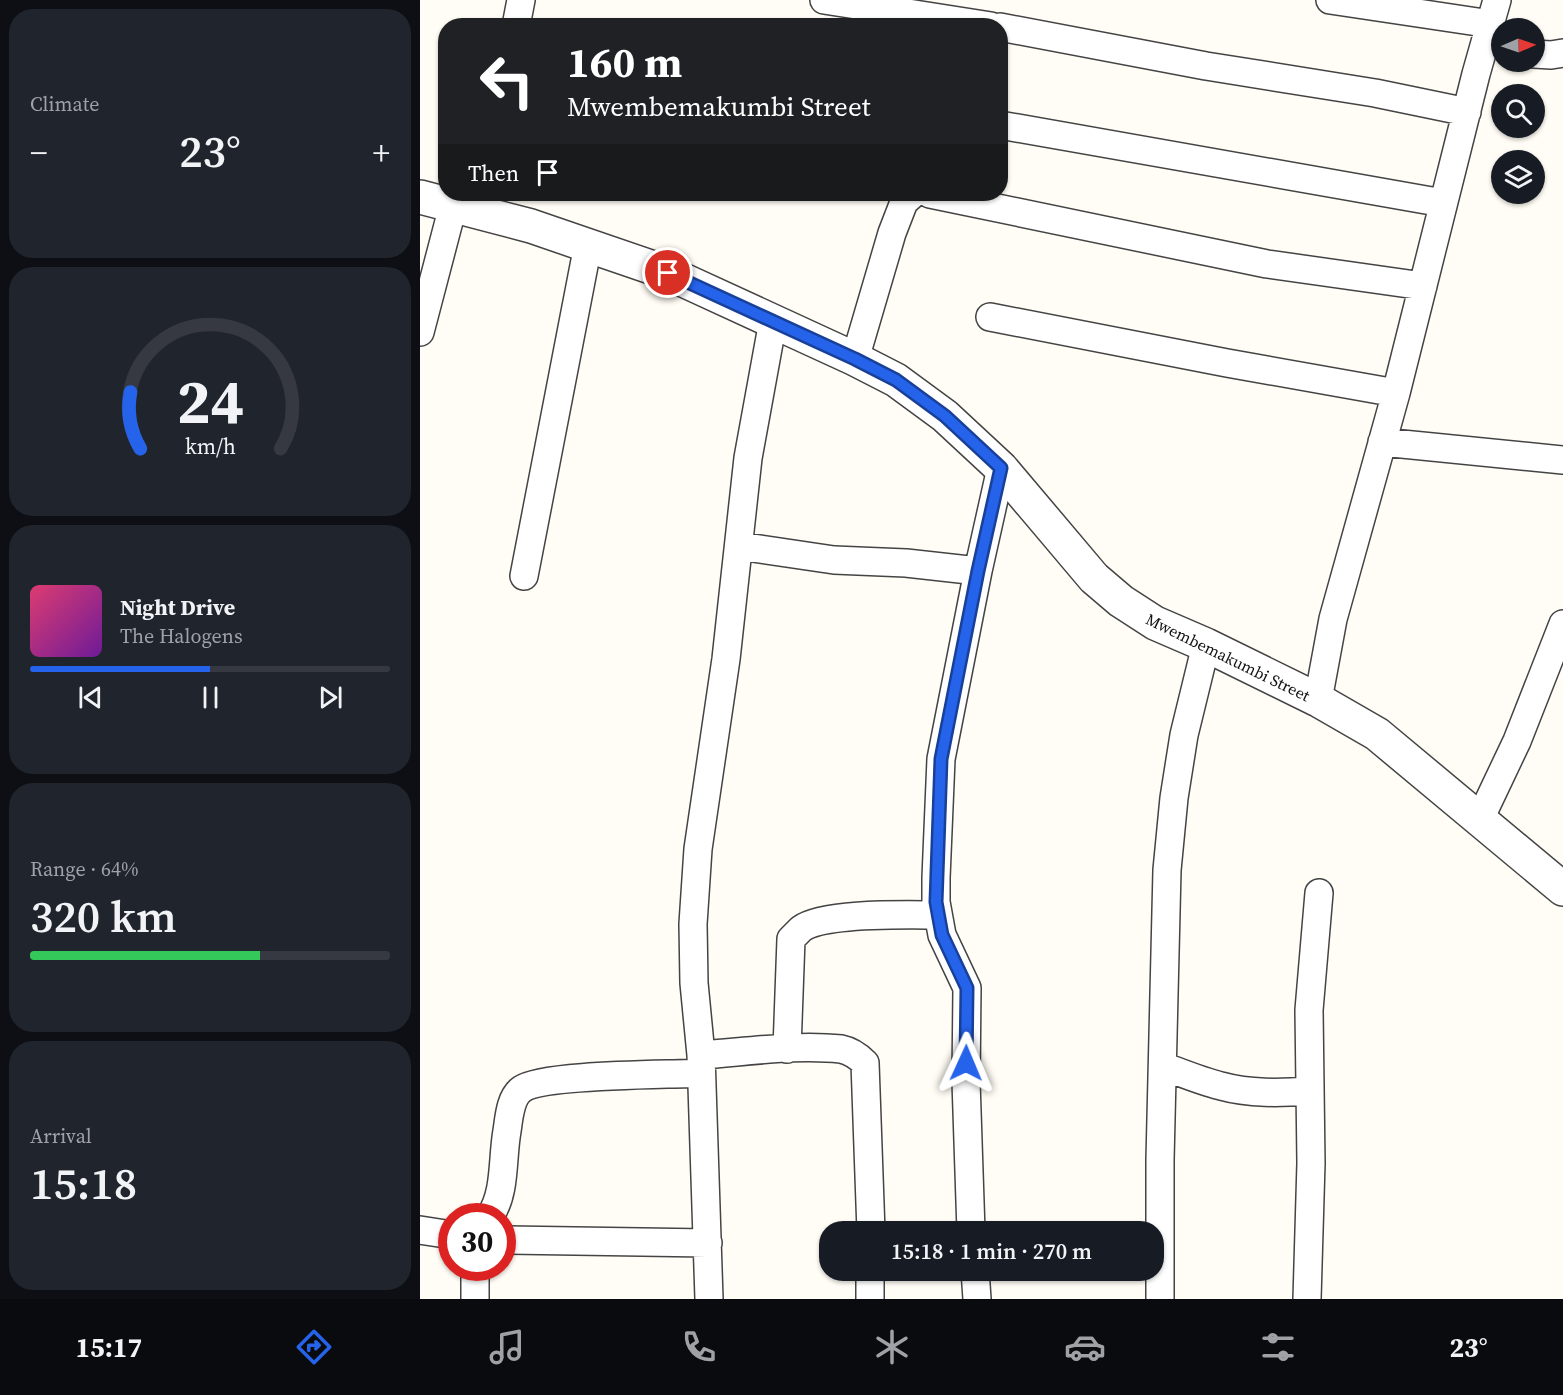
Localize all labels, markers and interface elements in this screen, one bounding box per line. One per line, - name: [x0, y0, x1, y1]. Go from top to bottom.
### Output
- north arrow: [1491, 18, 1545, 72]
- map controls: [1491, 18, 1545, 204]
- text: 160 m: [567, 33, 682, 91]
- icon: left: [468, 42, 546, 120]
- button: search: [1491, 84, 1545, 138]
- text: Mwembemakumbi Street: [567, 88, 870, 125]
- text: Climate: [30, 90, 99, 118]
- text: 23°: [179, 120, 241, 182]
- text: −: [30, 130, 48, 175]
- text: +: [373, 130, 390, 175]
- button: layers: [1491, 150, 1545, 204]
- icon: arrive: [531, 156, 564, 189]
- text: Then: [468, 158, 519, 188]
- pin: [642, 247, 693, 298]
- icon: arrive: [651, 256, 684, 289]
- text: 24: [176, 358, 244, 444]
- text: km/h: [184, 432, 236, 461]
- text: Night Drive: [120, 592, 235, 622]
- street label: Mwembemakumbi Street: [1142, 608, 1314, 707]
- text: The Halogens: [120, 622, 243, 650]
- icon: previous: [74, 681, 107, 714]
- icon: pause: [194, 681, 227, 714]
- icon: next: [314, 681, 347, 714]
- text: Range · 64%: [30, 855, 139, 883]
- text: 320 km: [30, 885, 177, 947]
- position arrow: [934, 1031, 998, 1095]
- text: Arrival: [30, 1122, 92, 1150]
- text: 15:18: [30, 1152, 137, 1214]
- speed limit sign: 30: [438, 1203, 516, 1281]
- text: 15:18 · 1 min · 270 m: [891, 1236, 1092, 1266]
- icon: directions: [293, 1326, 335, 1368]
- icon: music: [486, 1326, 528, 1368]
- icon: phone: [678, 1326, 720, 1368]
- icon: climate: [871, 1326, 913, 1368]
- icon: car: [1064, 1326, 1106, 1368]
- icon: filters: [1257, 1326, 1299, 1368]
- text: 15:17: [75, 1329, 142, 1366]
- text: 23°: [1449, 1329, 1488, 1366]

